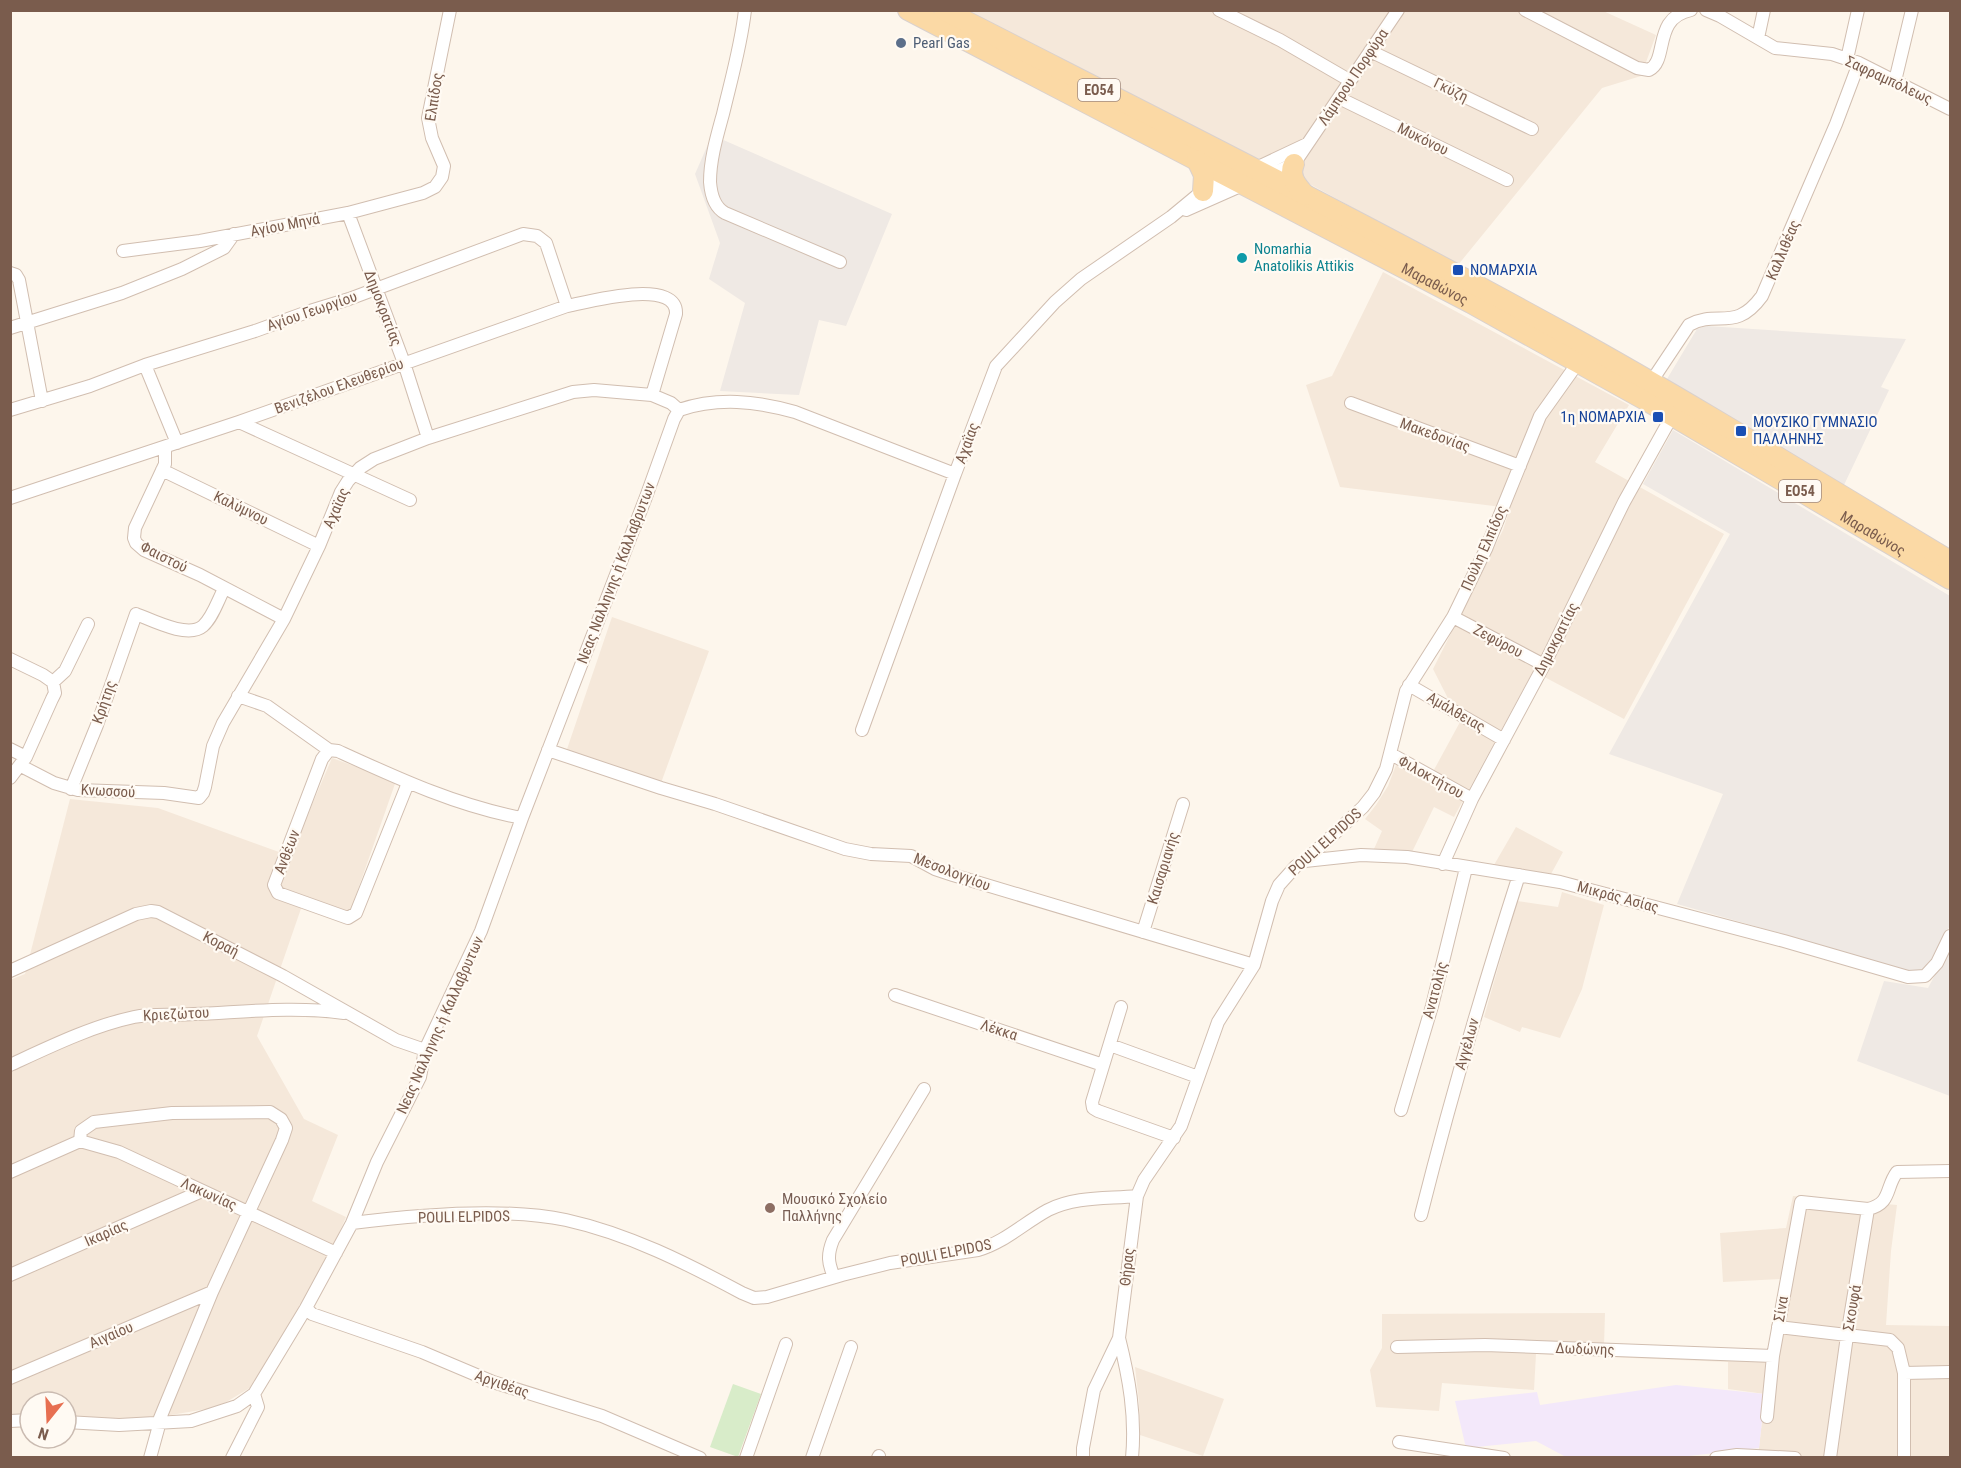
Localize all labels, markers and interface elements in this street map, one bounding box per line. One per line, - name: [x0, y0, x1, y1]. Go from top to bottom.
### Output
- street label: Λάμπρου Πορφύρα: [1314, 25, 1392, 129]
- place label: Pearl Gas: [913, 34, 970, 52]
- marker: Pearl Gas: [894, 36, 908, 50]
- street label: Σαφραμπόλεως: [1843, 52, 1935, 108]
- street label: Ελπίδος: [421, 71, 447, 123]
- street label: Γκύζη: [1431, 74, 1471, 106]
- road number: ΕΟ54: [1078, 79, 1120, 101]
- street label: Μυκόνου: [1395, 119, 1451, 159]
- street label: Αγίου Μηνά: [249, 209, 322, 241]
- street label: Καλλιθέας: [1762, 217, 1804, 283]
- place label: Nomarhia Anatolikis Attikis: [1254, 240, 1354, 275]
- marker: Nomarhia Anatolikis Attikis: [1235, 251, 1249, 265]
- street label: Μαραθώνος: [1398, 259, 1471, 309]
- place label: ΝΟΜΑΡΧΙΑ: [1470, 261, 1538, 279]
- marker: ΝΟΜΑΡΧΙΑ: [1451, 263, 1465, 277]
- street label: Δημοκρατίας: [360, 267, 406, 349]
- street label: Αγίου Γεωργίου: [265, 287, 359, 335]
- street label: Βενιζέλου Ελευθερίου: [272, 354, 406, 418]
- place label: 1η ΝΟΜΑΡΧΙΑ: [1560, 408, 1646, 426]
- marker: 1η ΝΟΜΑΡΧΙΑ: [1651, 410, 1665, 424]
- place label: ΜΟΥΣΙΚΟ ΓΥΜΝΑΣΙΟ ΠΑΛΛΗΝΗΣ: [1753, 413, 1878, 448]
- street label: Μακεδονίας: [1397, 414, 1473, 456]
- street label: Αχαΐας: [951, 420, 983, 466]
- marker: ΜΟΥΣΙΚΟ ΓΥΜΝΑΣΙΟ ΠΑΛΛΗΝΗΣ: [1734, 424, 1748, 438]
- street label: Νεας Nαλληνης ή Καλλαβρυτων: [573, 479, 659, 666]
- road number: ΕΟ54: [1779, 480, 1821, 502]
- street label: Αχαϊας: [319, 485, 353, 531]
- street label: Καλύμνου: [211, 487, 271, 529]
- street label: Πούλη Ελπίδος: [1457, 503, 1511, 593]
- street label: Μαραθώνος: [1837, 507, 1909, 560]
- street label: Φαιστού: [138, 538, 190, 576]
- street label: Δημοκρατίας: [1530, 599, 1582, 679]
- street label: Ζεφύρου: [1470, 620, 1526, 662]
- street label: Κρήτης: [88, 678, 120, 726]
- street label: Αμάλθειας: [1424, 688, 1488, 736]
- street label: Φιλοκτήτου: [1395, 752, 1467, 802]
- street label: Κνωσσού: [80, 781, 136, 801]
- street label: POULI ELPIDOS: [1285, 804, 1365, 879]
- street label: Ανθέων: [270, 827, 304, 877]
- street label: Καισαριανής: [1143, 830, 1183, 906]
- street label: Μεσολογγίου: [911, 849, 993, 895]
- street label: Μικράς Ασίας: [1575, 877, 1661, 917]
- street label: Κοραή: [200, 927, 242, 961]
- street label: Νεας Nαλληνης ή Καλλαβρυτων: [393, 933, 488, 1117]
- street label: Ανατολής: [1419, 960, 1451, 1020]
- street label: Κριεζώτου: [142, 1003, 210, 1025]
- street label: Αγγέλων: [1451, 1015, 1483, 1072]
- street label: Λέκκα: [978, 1016, 1020, 1045]
- street label: Λακωνίας: [178, 1174, 240, 1214]
- place label: Μουσικό Σχολείο Παλλήνης: [782, 1190, 887, 1225]
- marker: Μουσικό Σχολείο Παλλήνης: [763, 1201, 777, 1215]
- street label: POULI ELPIDOS: [418, 1207, 510, 1227]
- street label: Ικαρίας: [82, 1216, 130, 1250]
- street label: POULI ELPIDOS: [899, 1235, 993, 1271]
- street label: Θήρας: [1116, 1247, 1138, 1287]
- street label: Σκουφά: [1839, 1283, 1865, 1332]
- street label: Σίνα: [1770, 1294, 1792, 1323]
- street label: Αιγαίου: [86, 1318, 136, 1352]
- street label: Δωδώνης: [1555, 1339, 1615, 1359]
- street label: Αργιθέας: [473, 1366, 531, 1402]
- north arrow: [18, 1390, 78, 1450]
- text: N: [36, 1423, 51, 1444]

